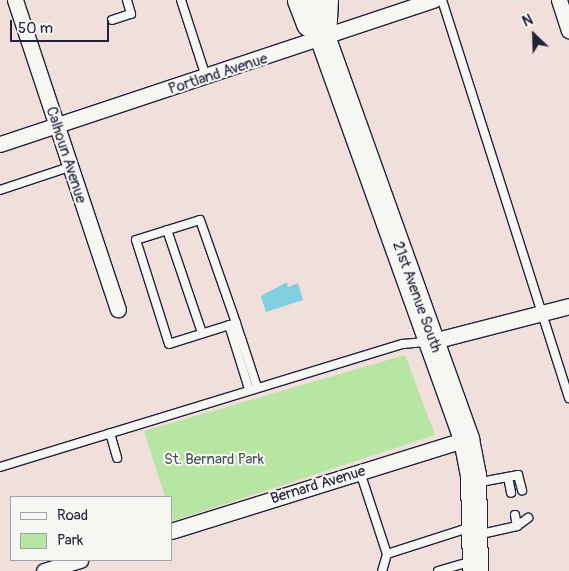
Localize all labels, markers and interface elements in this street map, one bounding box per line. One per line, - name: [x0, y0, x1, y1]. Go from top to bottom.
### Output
- scale bar: [12, 10, 111, 42]
- north arrow: [509, 10, 559, 60]
- text: N: [520, 11, 535, 31]
- text: 50 m: [18, 19, 53, 38]
- street label: Portland Avenue: [166, 50, 270, 98]
- street label: Calhoun Avenue: [42, 105, 90, 205]
- street label: 21st Avenue South: [389, 239, 445, 355]
- park label: St. Bernard Park: [164, 451, 264, 469]
- street label: Bernard Avenue: [268, 462, 368, 508]
- legend: [10, 496, 172, 561]
- text: Road: [57, 506, 88, 525]
- text: Park: [57, 531, 83, 550]

